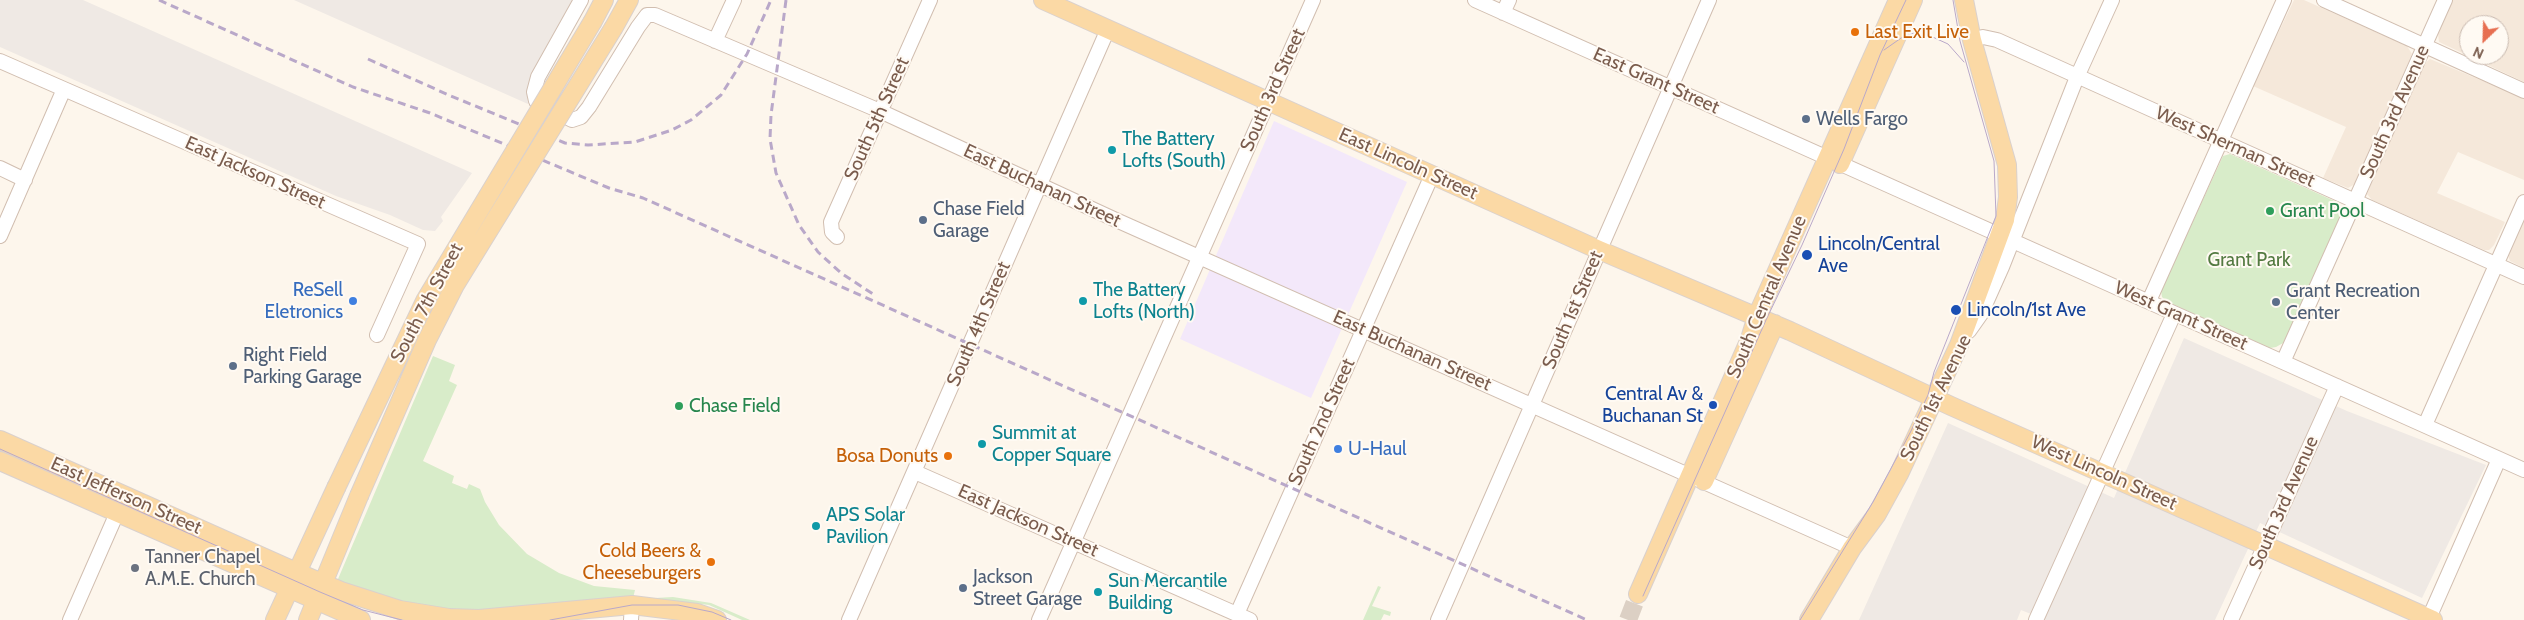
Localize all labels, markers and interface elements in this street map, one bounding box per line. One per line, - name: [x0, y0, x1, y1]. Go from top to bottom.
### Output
- north arrow: [2459, 15, 2509, 65]
- place label: Last Exit Live: [1865, 21, 1969, 43]
- street label: South 3rd Street: [1236, 25, 1310, 155]
- marker: Last Exit Live: [1849, 26, 1861, 38]
- street label: South 3rd Avenue: [2355, 42, 2435, 182]
- street label: East Grant Street: [1589, 43, 1723, 119]
- text: N: [2470, 43, 2486, 63]
- street label: South 5th Street: [840, 54, 914, 184]
- street label: West Sherman Street: [2152, 102, 2318, 192]
- place label: Wells Fargo: [1816, 108, 1908, 130]
- marker: Wells Fargo: [1800, 113, 1812, 125]
- street label: East Lincoln Street: [1335, 123, 1481, 205]
- place label: The Battery Lofts (South): [1122, 128, 1226, 172]
- street label: East Jackson Street: [181, 132, 329, 214]
- street label: East Buchanan Street: [960, 140, 1124, 232]
- marker: The Battery Lofts (South): [1106, 144, 1118, 156]
- place label: Chase Field Garage: [933, 198, 1024, 242]
- place label: Grant Pool: [2280, 200, 2365, 222]
- marker: Grant Pool: [2264, 205, 2276, 217]
- street label: South Central Avenue: [1722, 212, 1812, 382]
- marker: Chase Field Garage: [917, 214, 929, 226]
- place label: Lincoln/Central Ave: [1818, 233, 1940, 277]
- street label: South 7th Street: [386, 239, 468, 367]
- street label: South 1st Street: [1538, 248, 1608, 372]
- marker: Lincoln/Central Ave: [1800, 248, 1814, 262]
- park label: Grant Park: [2207, 249, 2291, 271]
- street label: South 4th Street: [942, 258, 1016, 390]
- street label: West Grant Street: [2111, 276, 2251, 356]
- place label: ReSell Eletronics: [265, 279, 343, 323]
- place label: The Battery Lofts (North): [1093, 279, 1195, 323]
- place label: Grant Recreation Center: [2286, 280, 2420, 324]
- marker: ReSell Eletronics: [347, 295, 359, 307]
- marker: The Battery Lofts (North): [1077, 295, 1089, 307]
- marker: Grant Recreation Center: [2270, 296, 2282, 308]
- place label: Lincoln/1st Ave: [1967, 299, 2086, 321]
- marker: Lincoln/1st Ave: [1949, 303, 1963, 317]
- street label: East Buchanan Street: [1329, 306, 1495, 396]
- street label: South 1st Avenue: [1896, 331, 1976, 465]
- place label: Right Field Parking Garage: [243, 344, 362, 388]
- street label: South 2nd Street: [1284, 355, 1360, 489]
- marker: Right Field Parking Garage: [227, 360, 239, 372]
- place label: Central Av & Buchanan St: [1602, 383, 1703, 427]
- place label: Chase Field: [689, 395, 780, 417]
- marker: Central Av & Buchanan St: [1707, 399, 1719, 411]
- marker: Chase Field: [673, 400, 685, 412]
- place label: Summit at Copper Square: [992, 422, 1111, 466]
- street label: West Lincoln Street: [2028, 431, 2180, 515]
- street label: South 3rd Avenue: [2244, 433, 2324, 573]
- marker: Summit at Copper Square: [976, 438, 988, 450]
- place label: U-Haul: [1348, 438, 1407, 460]
- marker: U-Haul: [1332, 443, 1344, 455]
- place label: Bosa Donuts: [836, 445, 938, 467]
- marker: Bosa Donuts: [942, 450, 954, 462]
- street label: East Jefferson Street: [47, 453, 205, 539]
- street label: East Jackson Street: [954, 480, 1102, 562]
- place label: APS Solar Pavilion: [826, 504, 905, 548]
- marker: APS Solar Pavilion: [810, 520, 822, 532]
- place label: Cold Beers & Cheeseburgers: [582, 540, 701, 584]
- place label: Tanner Chapel A.M.E. Church: [145, 546, 260, 590]
- marker: Cold Beers & Cheeseburgers: [705, 556, 717, 568]
- marker: Tanner Chapel A.M.E. Church: [129, 562, 141, 574]
- place label: Jackson Street Garage: [973, 566, 1082, 610]
- place label: Sun Mercantile Building: [1108, 570, 1227, 614]
- marker: Jackson Street Garage: [957, 582, 969, 594]
- marker: Sun Mercantile Building: [1092, 586, 1104, 598]

